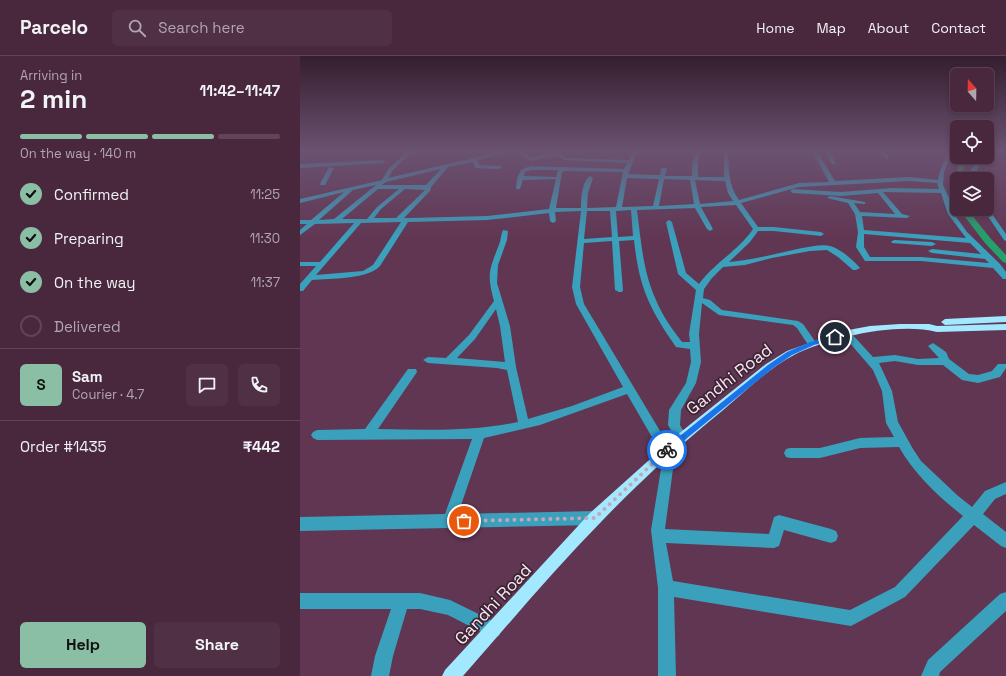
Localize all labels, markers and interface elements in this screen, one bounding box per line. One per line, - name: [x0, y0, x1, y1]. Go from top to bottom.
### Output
- search box: [112, 10, 392, 46]
- text: Parcelo: [20, 15, 88, 40]
- icon: search: [126, 17, 148, 39]
- text: Search here: [158, 18, 245, 37]
- text: Home: [756, 19, 794, 37]
- text: Map: [816, 19, 846, 37]
- text: About: [868, 19, 909, 37]
- text: Contact: [931, 19, 986, 37]
- text: Arriving in: [20, 67, 82, 84]
- north arrow: [950, 68, 994, 112]
- map controls: [950, 68, 994, 216]
- text: 11:42–11:47: [200, 81, 280, 100]
- text: 2 min: [20, 82, 87, 116]
- button: locate: [950, 120, 994, 164]
- text: On the way · 140 m: [20, 145, 136, 162]
- button: layers: [950, 172, 994, 216]
- icon: check: [20, 183, 42, 205]
- text: Confirmed: [54, 185, 129, 204]
- text: 11:25: [250, 186, 280, 203]
- icon: check: [20, 227, 42, 249]
- text: Preparing: [54, 229, 124, 248]
- text: 11:30: [250, 230, 280, 247]
- icon: check: [20, 271, 42, 293]
- text: On the way: [54, 273, 135, 292]
- text: 11:37: [251, 274, 280, 291]
- text: Delivered: [54, 317, 121, 336]
- pin: [818, 320, 852, 354]
- icon: home: [824, 326, 846, 348]
- street label: Gandhi Road: [682, 339, 776, 419]
- button: chat: [186, 364, 228, 406]
- button: phone: [238, 364, 280, 406]
- text: Sam: [72, 367, 103, 386]
- text: S: [36, 375, 46, 394]
- text: Courier · 4.7: [72, 386, 144, 403]
- courier: [647, 430, 687, 470]
- text: Order #1435: [20, 437, 107, 456]
- text: ₹442: [243, 437, 280, 456]
- icon: bike: [656, 439, 678, 461]
- pin: [447, 504, 481, 538]
- icon: bag: [453, 510, 475, 532]
- street label: Gandhi Road: [450, 559, 536, 649]
- button: Help: [20, 622, 146, 668]
- button: Share: [154, 622, 280, 668]

